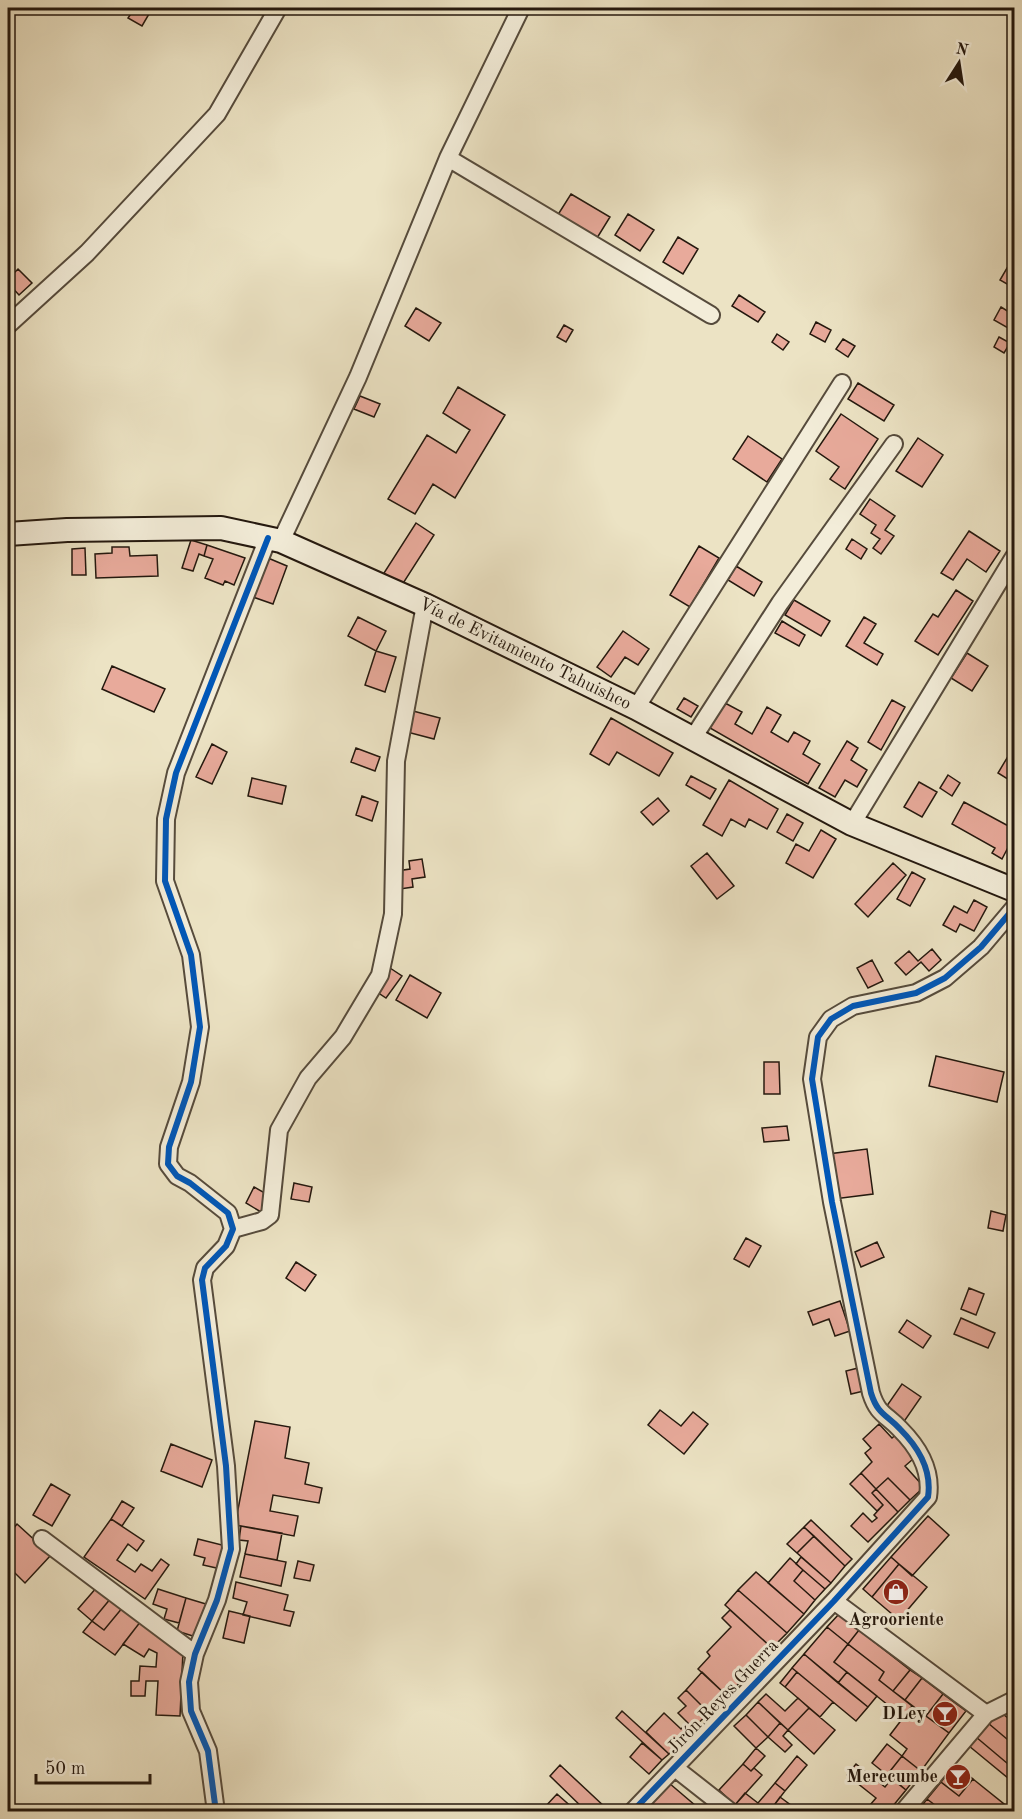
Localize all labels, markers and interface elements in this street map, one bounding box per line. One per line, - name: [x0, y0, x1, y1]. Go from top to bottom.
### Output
- north arrow: [929, 33, 989, 93]
- text: N: [954, 41, 970, 60]
- street label: Vía de Evitamiento Tahuishco: [416, 595, 634, 713]
- shop icon: Agrooriente: [881, 1577, 911, 1607]
- place label: Agrooriente: [848, 1611, 944, 1629]
- street label: Jirón Reyes Guerra: [664, 1636, 782, 1758]
- bar icon: DLey: [930, 1699, 960, 1729]
- place label: DLey: [882, 1705, 926, 1723]
- scale bar: [36, 1747, 150, 1785]
- text: 50 m: [45, 1760, 85, 1778]
- bar icon: Merecumbe: [943, 1762, 973, 1792]
- place label: Merecumbe: [846, 1768, 938, 1786]

